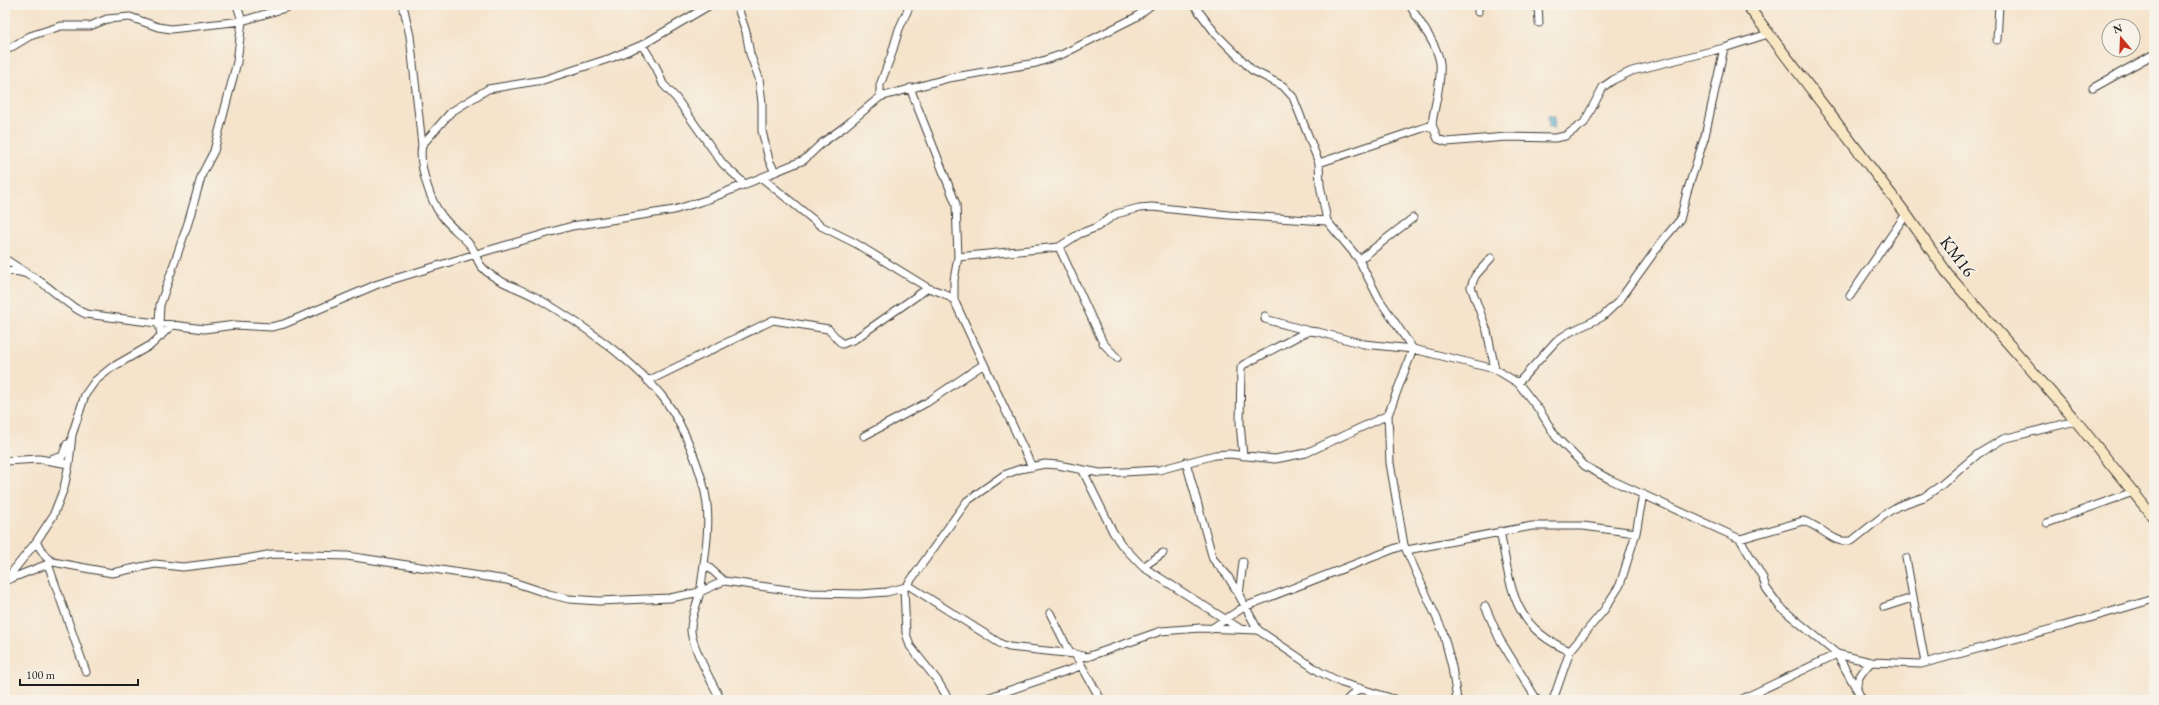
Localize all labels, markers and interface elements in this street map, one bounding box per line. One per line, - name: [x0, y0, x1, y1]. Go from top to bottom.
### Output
- north arrow: [2101, 18, 2141, 58]
- text: N: [2111, 20, 2124, 37]
- street label: KM16: [1935, 231, 1981, 281]
- scale bar: [20, 661, 138, 687]
- text: 100 m: [26, 667, 56, 683]

